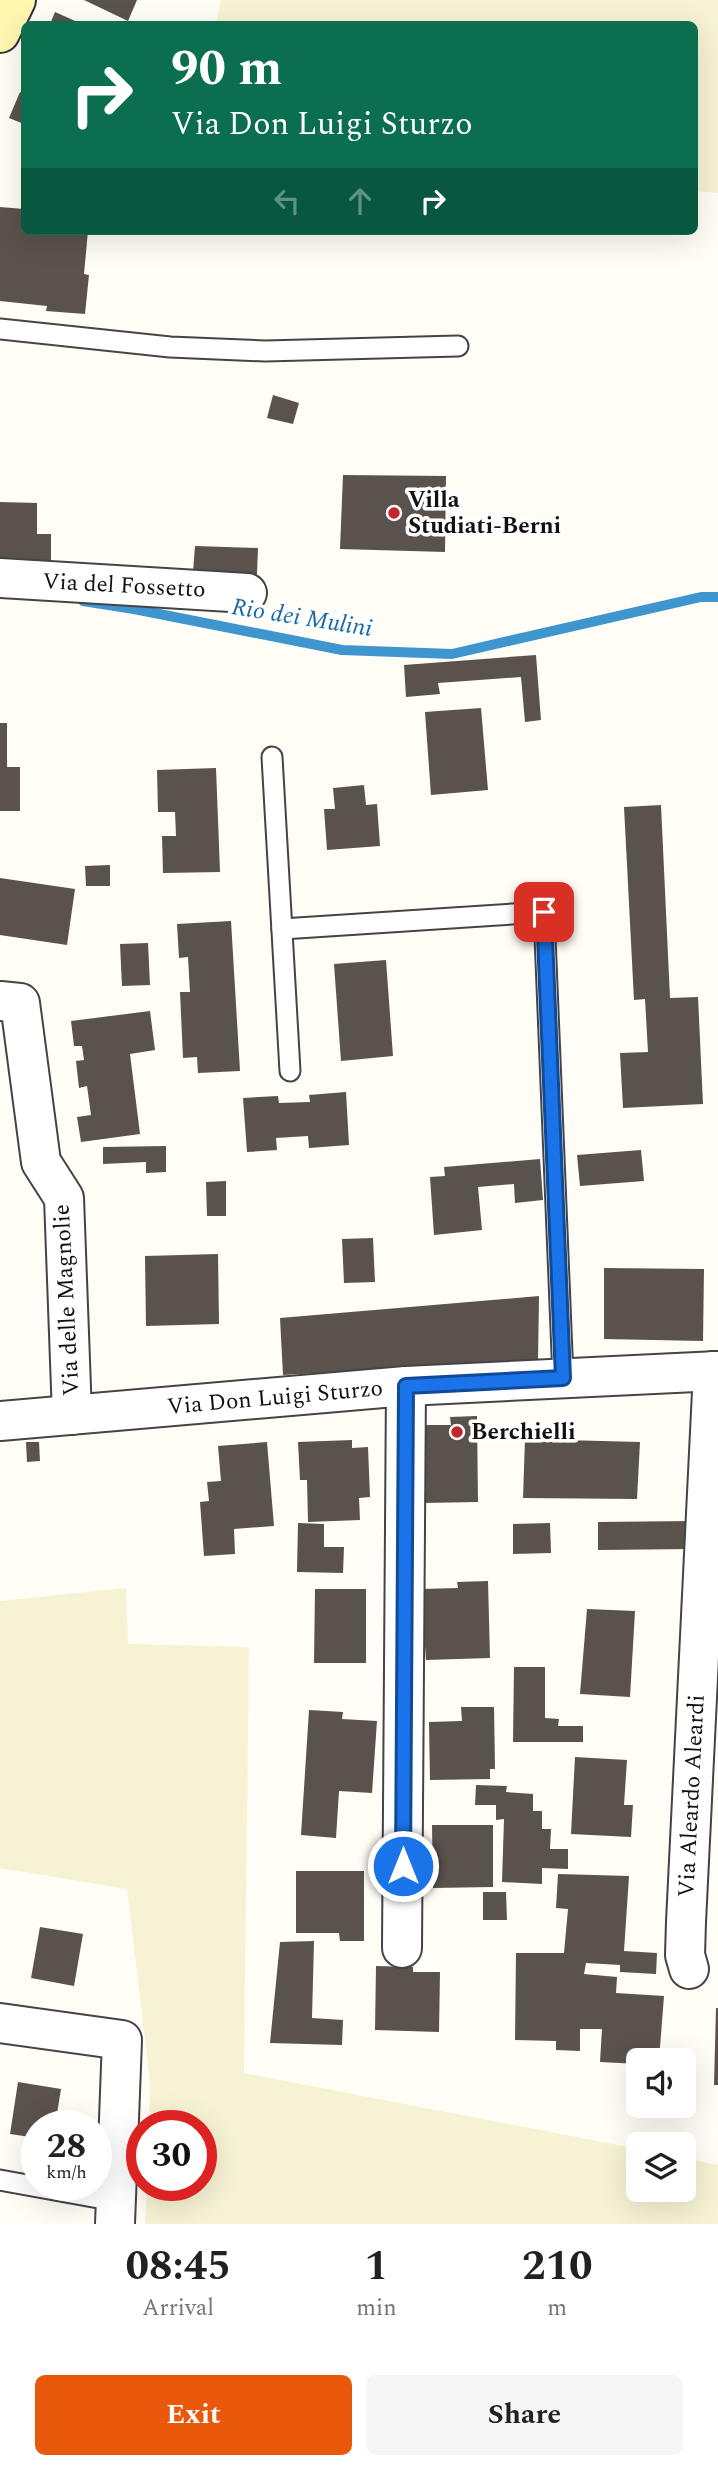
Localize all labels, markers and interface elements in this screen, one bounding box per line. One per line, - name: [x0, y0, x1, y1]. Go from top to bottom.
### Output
- text: 90 m: [171, 32, 282, 107]
- icon: right: [56, 49, 147, 140]
- text: Via Don Luigi Sturzo: [171, 100, 472, 149]
- icon: left: [268, 182, 306, 220]
- icon: ahead: [341, 182, 379, 220]
- icon: right: [414, 182, 452, 220]
- place label: Villa Studiati-Berni: [408, 483, 561, 544]
- marker: Villa Studiati-Berni: [386, 505, 402, 521]
- street label: Via del Fossetto: [42, 564, 206, 608]
- water label: Rio dei Mulini: [229, 589, 375, 647]
- pin: [514, 882, 574, 942]
- icon: arrive: [525, 893, 563, 931]
- street label: Via delle Magnolie: [44, 1203, 90, 1397]
- street label: Via Don Luigi Sturzo: [166, 1371, 384, 1425]
- place label: Berchielli: [471, 1415, 576, 1450]
- marker: Berchielli: [449, 1424, 465, 1440]
- street label: Via Aleardo Aleardi: [669, 1694, 715, 1898]
- position arrow: [366, 1829, 440, 1903]
- map controls: [626, 2048, 696, 2202]
- button: sound: [626, 2048, 696, 2118]
- speed limit sign: 30: [126, 2110, 217, 2201]
- text: 28: [47, 2120, 86, 2173]
- button: layers: [626, 2132, 696, 2202]
- text: km/h: [46, 2159, 87, 2186]
- text: 08:45: [125, 2235, 231, 2298]
- text: 1: [365, 2235, 388, 2298]
- text: 210: [522, 2235, 593, 2298]
- text: Arrival: [142, 2291, 214, 2326]
- text: min: [356, 2291, 397, 2326]
- text: m: [547, 2291, 567, 2326]
- button: Exit: [35, 2375, 352, 2455]
- button: Share: [366, 2375, 683, 2455]

